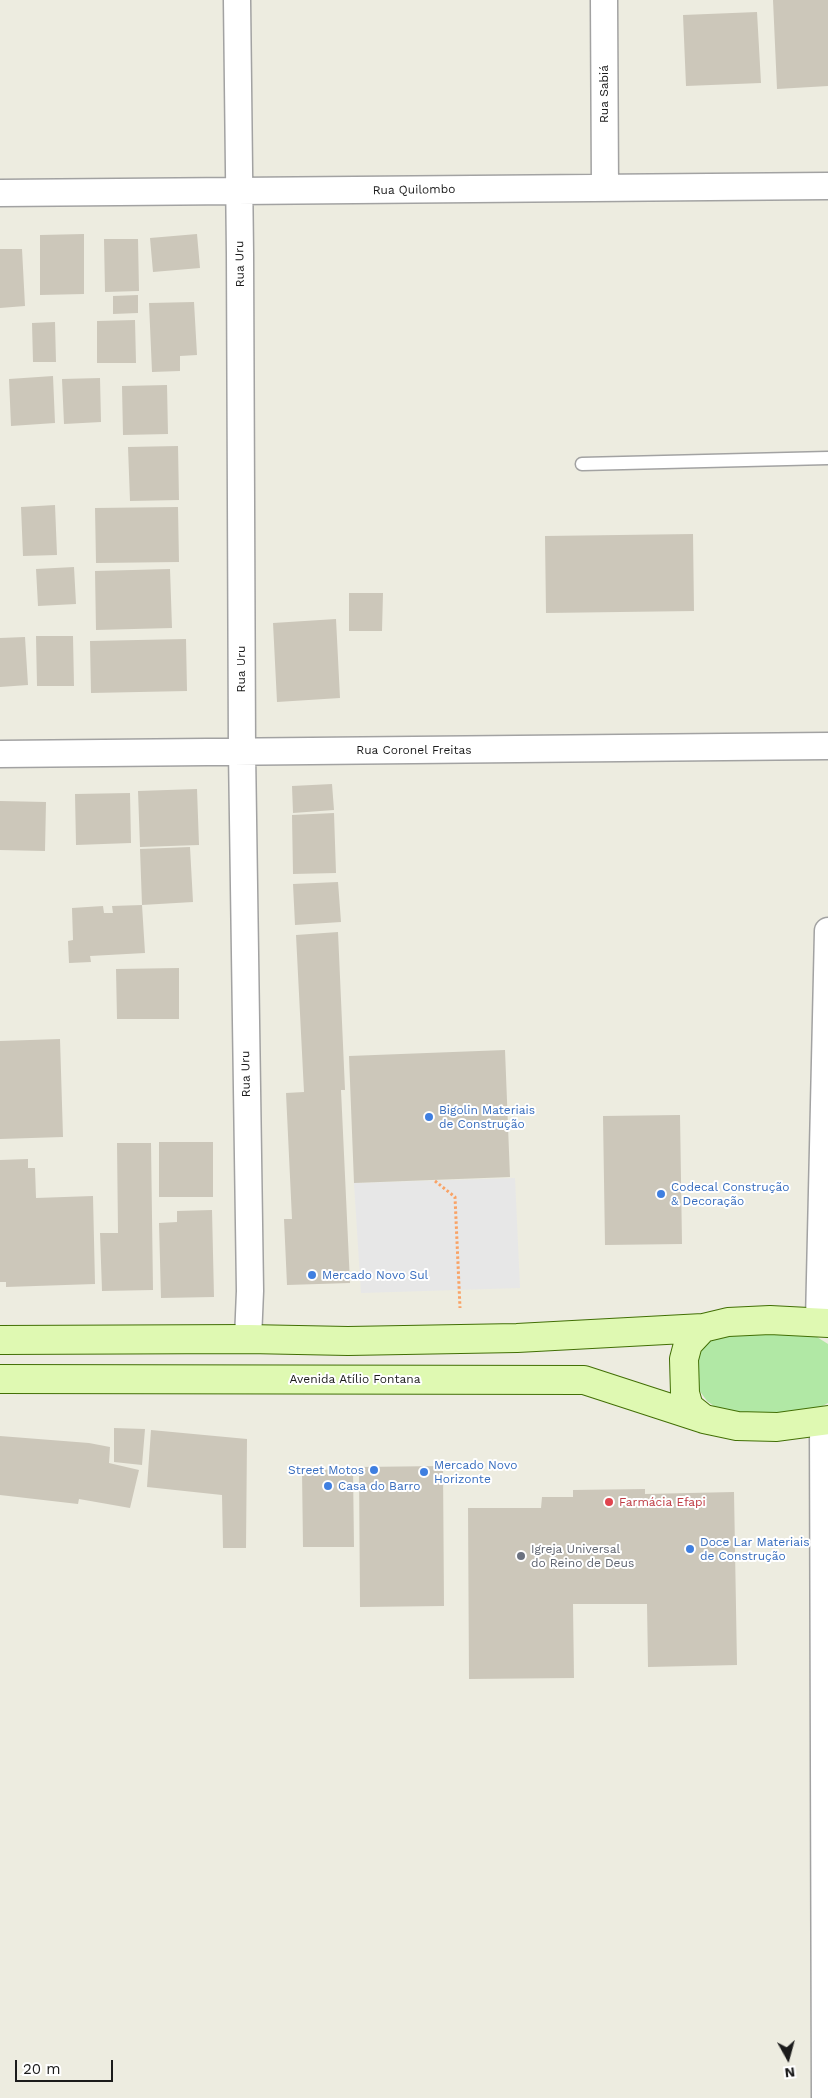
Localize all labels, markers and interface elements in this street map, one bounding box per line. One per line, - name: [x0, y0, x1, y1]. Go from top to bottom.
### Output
- street label: Rua Sabiá: [597, 65, 611, 123]
- street label: Rua Quilombo: [373, 182, 455, 198]
- street label: Rua Uru: [232, 240, 248, 288]
- street label: Rua Uru: [234, 646, 248, 692]
- street label: Rua Coronel Freitas: [356, 743, 472, 757]
- street label: Rua Uru: [238, 1050, 254, 1098]
- place label: Bigolin Materiais de Construção: [439, 1103, 535, 1131]
- marker: Bigolin Materiais de Construção: [423, 1111, 435, 1123]
- place label: Codecal Construção & Decoração: [671, 1180, 789, 1208]
- marker: Codecal Construção & Decoração: [655, 1188, 667, 1200]
- place label: Mercado Novo Sul: [322, 1268, 428, 1282]
- marker: Mercado Novo Sul: [306, 1269, 318, 1281]
- street label: Avenida Atílio Fontana: [290, 1372, 420, 1386]
- place label: Mercado Novo Horizonte: [434, 1458, 517, 1486]
- place label: Street Motos: [288, 1463, 364, 1477]
- marker: Street Motos: [368, 1464, 380, 1476]
- marker: Mercado Novo Horizonte: [418, 1466, 430, 1478]
- place label: Casa do Barro: [338, 1479, 420, 1493]
- marker: Casa do Barro: [322, 1480, 334, 1492]
- place label: Farmácia Efapi: [619, 1495, 706, 1509]
- marker: Farmácia Efapi: [603, 1496, 615, 1508]
- place label: Doce Lar Materiais de Construção: [700, 1535, 810, 1563]
- place label: Igreja Universal do Reino de Deus: [531, 1542, 634, 1570]
- marker: Doce Lar Materiais de Construção: [684, 1543, 696, 1555]
- marker: Igreja Universal do Reino de Deus: [515, 1550, 527, 1562]
- north arrow: [763, 2033, 813, 2083]
- scale bar: [18, 2050, 115, 2082]
- text: 20 m: [23, 2060, 61, 2078]
- text: N: [784, 2064, 796, 2081]

